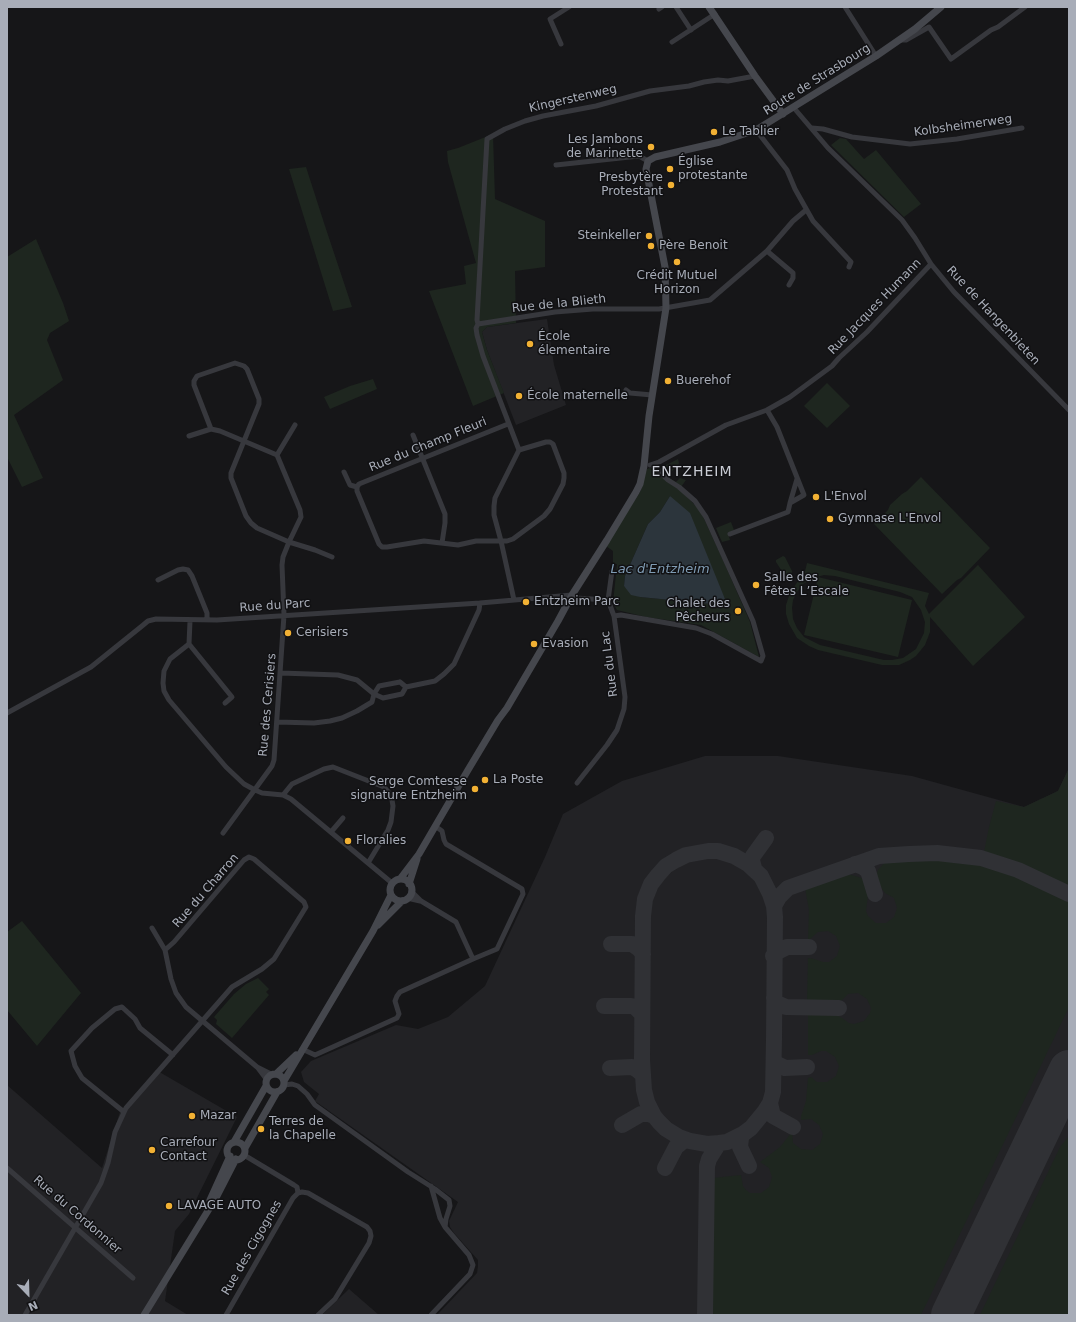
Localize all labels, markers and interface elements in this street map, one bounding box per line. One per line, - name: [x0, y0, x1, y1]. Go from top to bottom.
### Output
- street label: Route de Strasbourg: [761, 41, 873, 119]
- street label: Kingerstenweg: [528, 82, 618, 116]
- street label: Kolbsheimerweg: [913, 112, 1013, 140]
- place label: Le Tablier: [722, 125, 779, 139]
- marker: Le Tablier: [709, 127, 719, 137]
- place label: Les Jambons de Marinette: [566, 133, 643, 161]
- marker: Les Jambons de Marinette: [646, 142, 656, 152]
- place label: Église protestante: [678, 155, 748, 183]
- marker: Église protestante: [665, 164, 675, 174]
- place label: Presbytère Protestant: [599, 171, 663, 199]
- marker: Presbytère Protestant: [666, 180, 676, 190]
- place label: Steinkeller: [577, 229, 641, 243]
- marker: Steinkeller: [644, 231, 654, 241]
- place label: Père Benoit: [659, 239, 728, 253]
- marker: Père Benoit: [646, 241, 656, 251]
- street label: Rue Jacques Humann: [825, 256, 925, 358]
- marker: Crédit Mutuel Horizon: [672, 257, 682, 267]
- street label: Rue de Hangenbieten: [943, 264, 1043, 368]
- place label: Crédit Mutuel Horizon: [637, 269, 717, 297]
- street label: Rue de la Blieth: [511, 292, 607, 316]
- place label: École élementaire: [538, 330, 610, 358]
- marker: École élementaire: [525, 339, 535, 349]
- place label: Buerehof: [676, 374, 730, 388]
- marker: Buerehof: [663, 376, 673, 386]
- place label: École maternelle: [527, 389, 628, 403]
- marker: École maternelle: [514, 391, 524, 401]
- street label: Rue du Champ Fleuri: [367, 415, 489, 475]
- district label: ENTZHEIM: [651, 464, 733, 480]
- place label: L'Envol: [824, 490, 867, 504]
- marker: L'Envol: [811, 492, 821, 502]
- place label: Gymnase L'Envol: [838, 512, 941, 526]
- marker: Gymnase L'Envol: [825, 514, 835, 524]
- water label: Lac d'Entzheim: [610, 562, 710, 578]
- place label: Salle des Fêtes L’Escale: [764, 571, 849, 599]
- marker: Salle des Fêtes L’Escale: [751, 580, 761, 590]
- place label: Entzheim Parc: [534, 595, 619, 609]
- street label: Rue du Parc: [239, 596, 311, 616]
- marker: Entzheim Parc: [521, 597, 531, 607]
- place label: Chalet des Pêcheurs: [666, 597, 730, 625]
- marker: Chalet des Pêcheurs: [733, 606, 743, 616]
- place label: Cerisiers: [296, 626, 348, 640]
- marker: Cerisiers: [283, 628, 293, 638]
- street label: Rue du Lac: [599, 630, 621, 698]
- place label: Evasion: [542, 637, 589, 651]
- marker: Evasion: [529, 639, 539, 649]
- street label: Rue des Cerisiers: [256, 653, 280, 757]
- place label: La Poste: [493, 773, 543, 787]
- place label: Serge Comtesse signature Entzheim: [350, 775, 467, 803]
- marker: La Poste: [480, 775, 490, 785]
- marker: Serge Comtesse signature Entzheim: [470, 784, 480, 794]
- place label: Floralies: [356, 834, 406, 848]
- marker: Floralies: [343, 836, 353, 846]
- street label: Rue du Charron: [170, 851, 242, 931]
- place label: Mazar: [200, 1109, 236, 1123]
- marker: Mazar: [187, 1111, 197, 1121]
- place label: Terres de la Chapelle: [269, 1115, 336, 1143]
- marker: Terres de la Chapelle: [256, 1124, 266, 1134]
- place label: Carrefour Contact: [160, 1136, 217, 1164]
- marker: Carrefour Contact: [147, 1145, 157, 1155]
- street label: Rue du Cordonnier: [30, 1173, 124, 1257]
- street label: Rue des Cigognes: [219, 1198, 285, 1298]
- place label: LAVAGE AUTO: [177, 1199, 261, 1213]
- marker: LAVAGE AUTO: [164, 1201, 174, 1211]
- north arrow: [8, 1274, 48, 1314]
- text: N: [26, 1298, 40, 1313]

